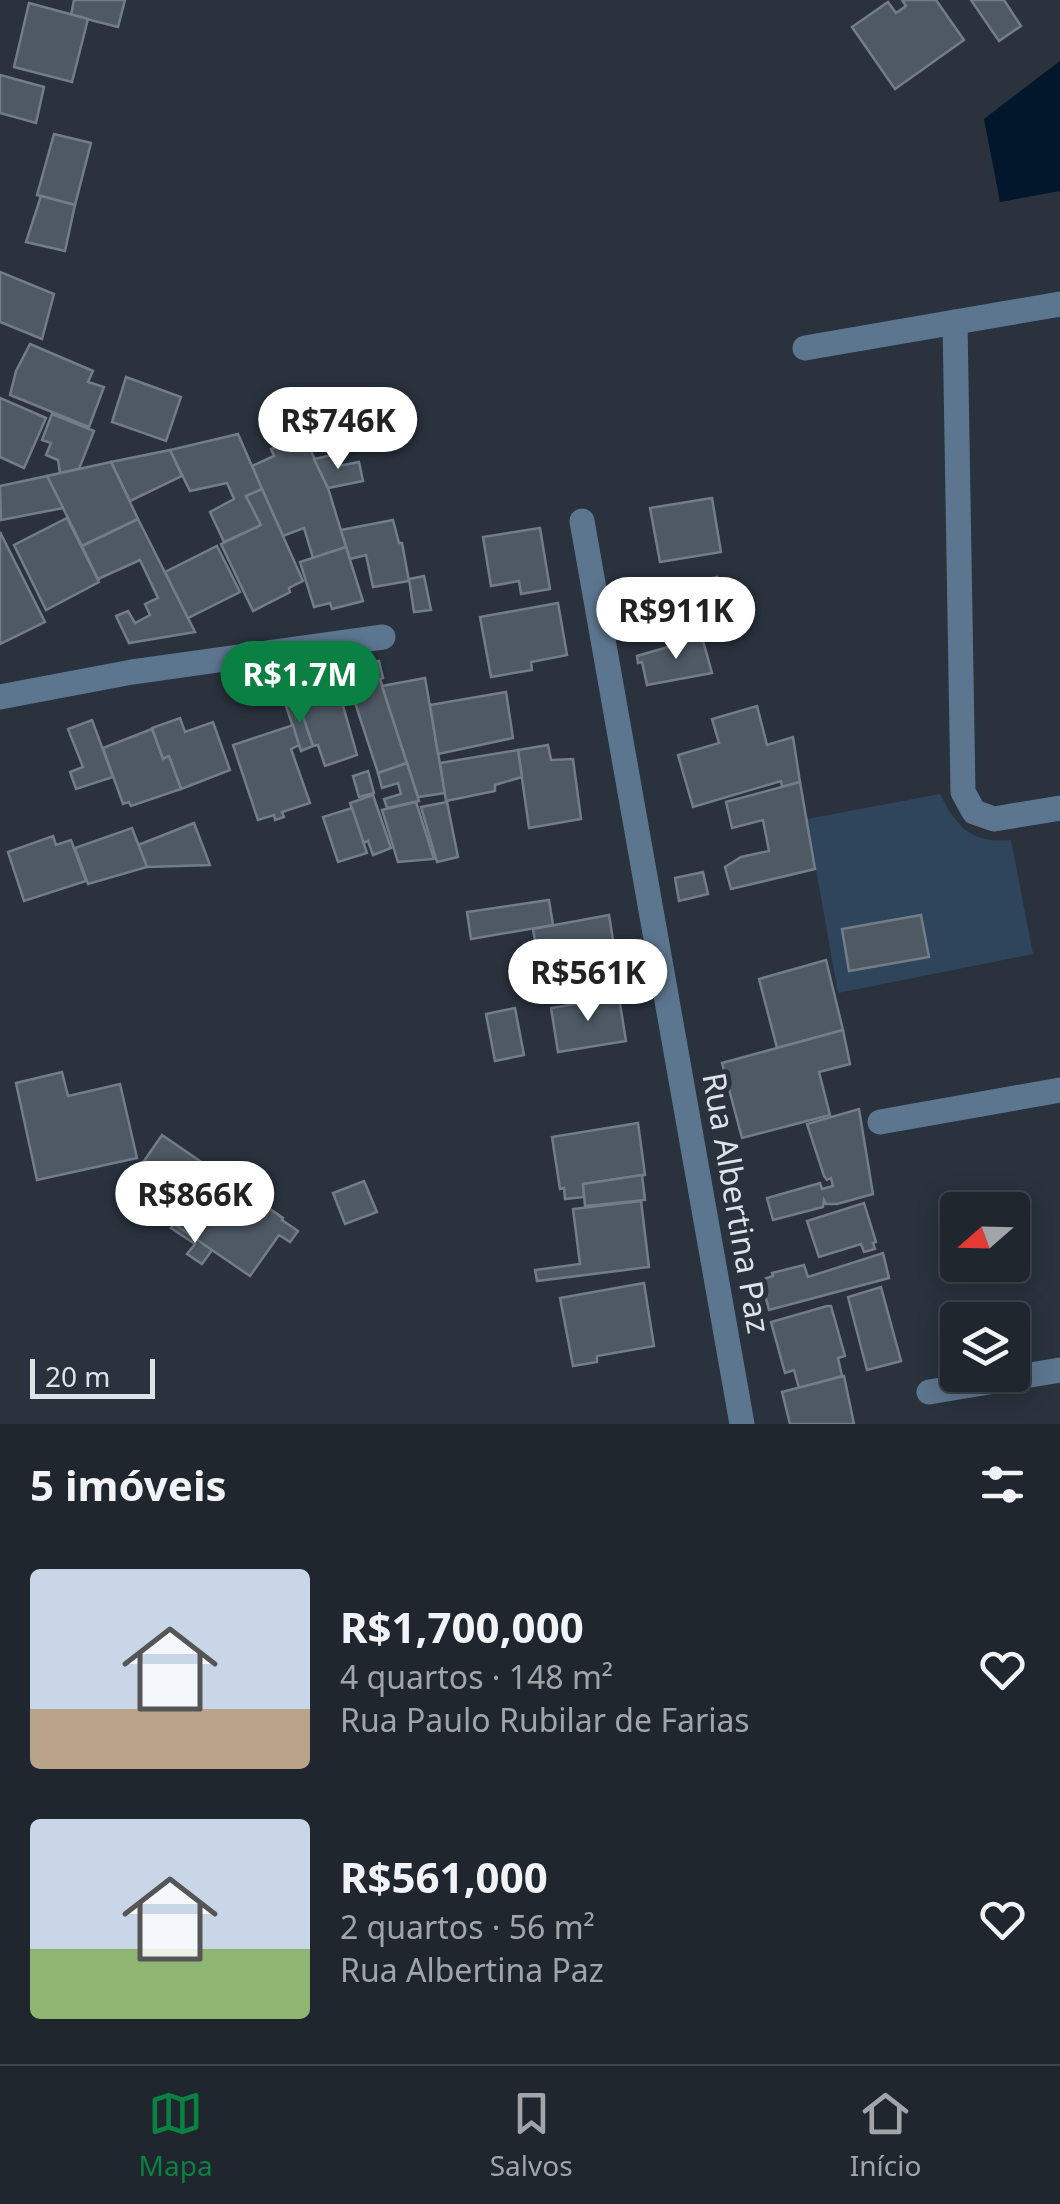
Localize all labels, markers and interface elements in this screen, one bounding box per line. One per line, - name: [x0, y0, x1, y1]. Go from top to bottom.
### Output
- pin: R$746K: [257, 387, 419, 472]
- text: R$746K: [280, 398, 396, 441]
- pin: R$911K: [595, 577, 757, 662]
- text: R$911K: [618, 588, 734, 631]
- pin: R$1.7M: [219, 641, 381, 726]
- text: R$1.7M: [242, 652, 358, 695]
- pin: R$561K: [507, 939, 669, 1024]
- text: R$561K: [530, 950, 646, 993]
- street label: Rua Albertina Paz: [693, 1069, 782, 1336]
- pin: R$866K: [114, 1161, 276, 1246]
- text: R$866K: [137, 1172, 253, 1215]
- north arrow: [940, 1192, 1030, 1282]
- map controls: [940, 1192, 1030, 1392]
- button: layers: [940, 1302, 1030, 1392]
- scale bar: [30, 1354, 155, 1398]
- text: 20 m: [45, 1357, 111, 1395]
- text: 5 imóveis: [30, 1456, 227, 1513]
- icon: filters: [975, 1457, 1030, 1512]
- text: R$1,700,000: [340, 1598, 584, 1655]
- icon: home: [110, 1609, 230, 1729]
- icon: heart: [975, 1642, 1030, 1697]
- text: 4 quartos · 148 m²: [340, 1655, 613, 1698]
- text: Rua Paulo Rubilar de Farias: [340, 1698, 750, 1741]
- text: R$561,000: [340, 1848, 548, 1905]
- icon: home: [110, 1859, 230, 1979]
- icon: heart: [975, 1892, 1030, 1947]
- text: 2 quartos · 56 m²: [340, 1905, 595, 1948]
- text: Rua Albertina Paz: [340, 1948, 604, 1991]
- tab: Mapa: [139, 2086, 213, 2184]
- tab: Salvos: [490, 2086, 573, 2184]
- tab: Início: [850, 2086, 921, 2184]

